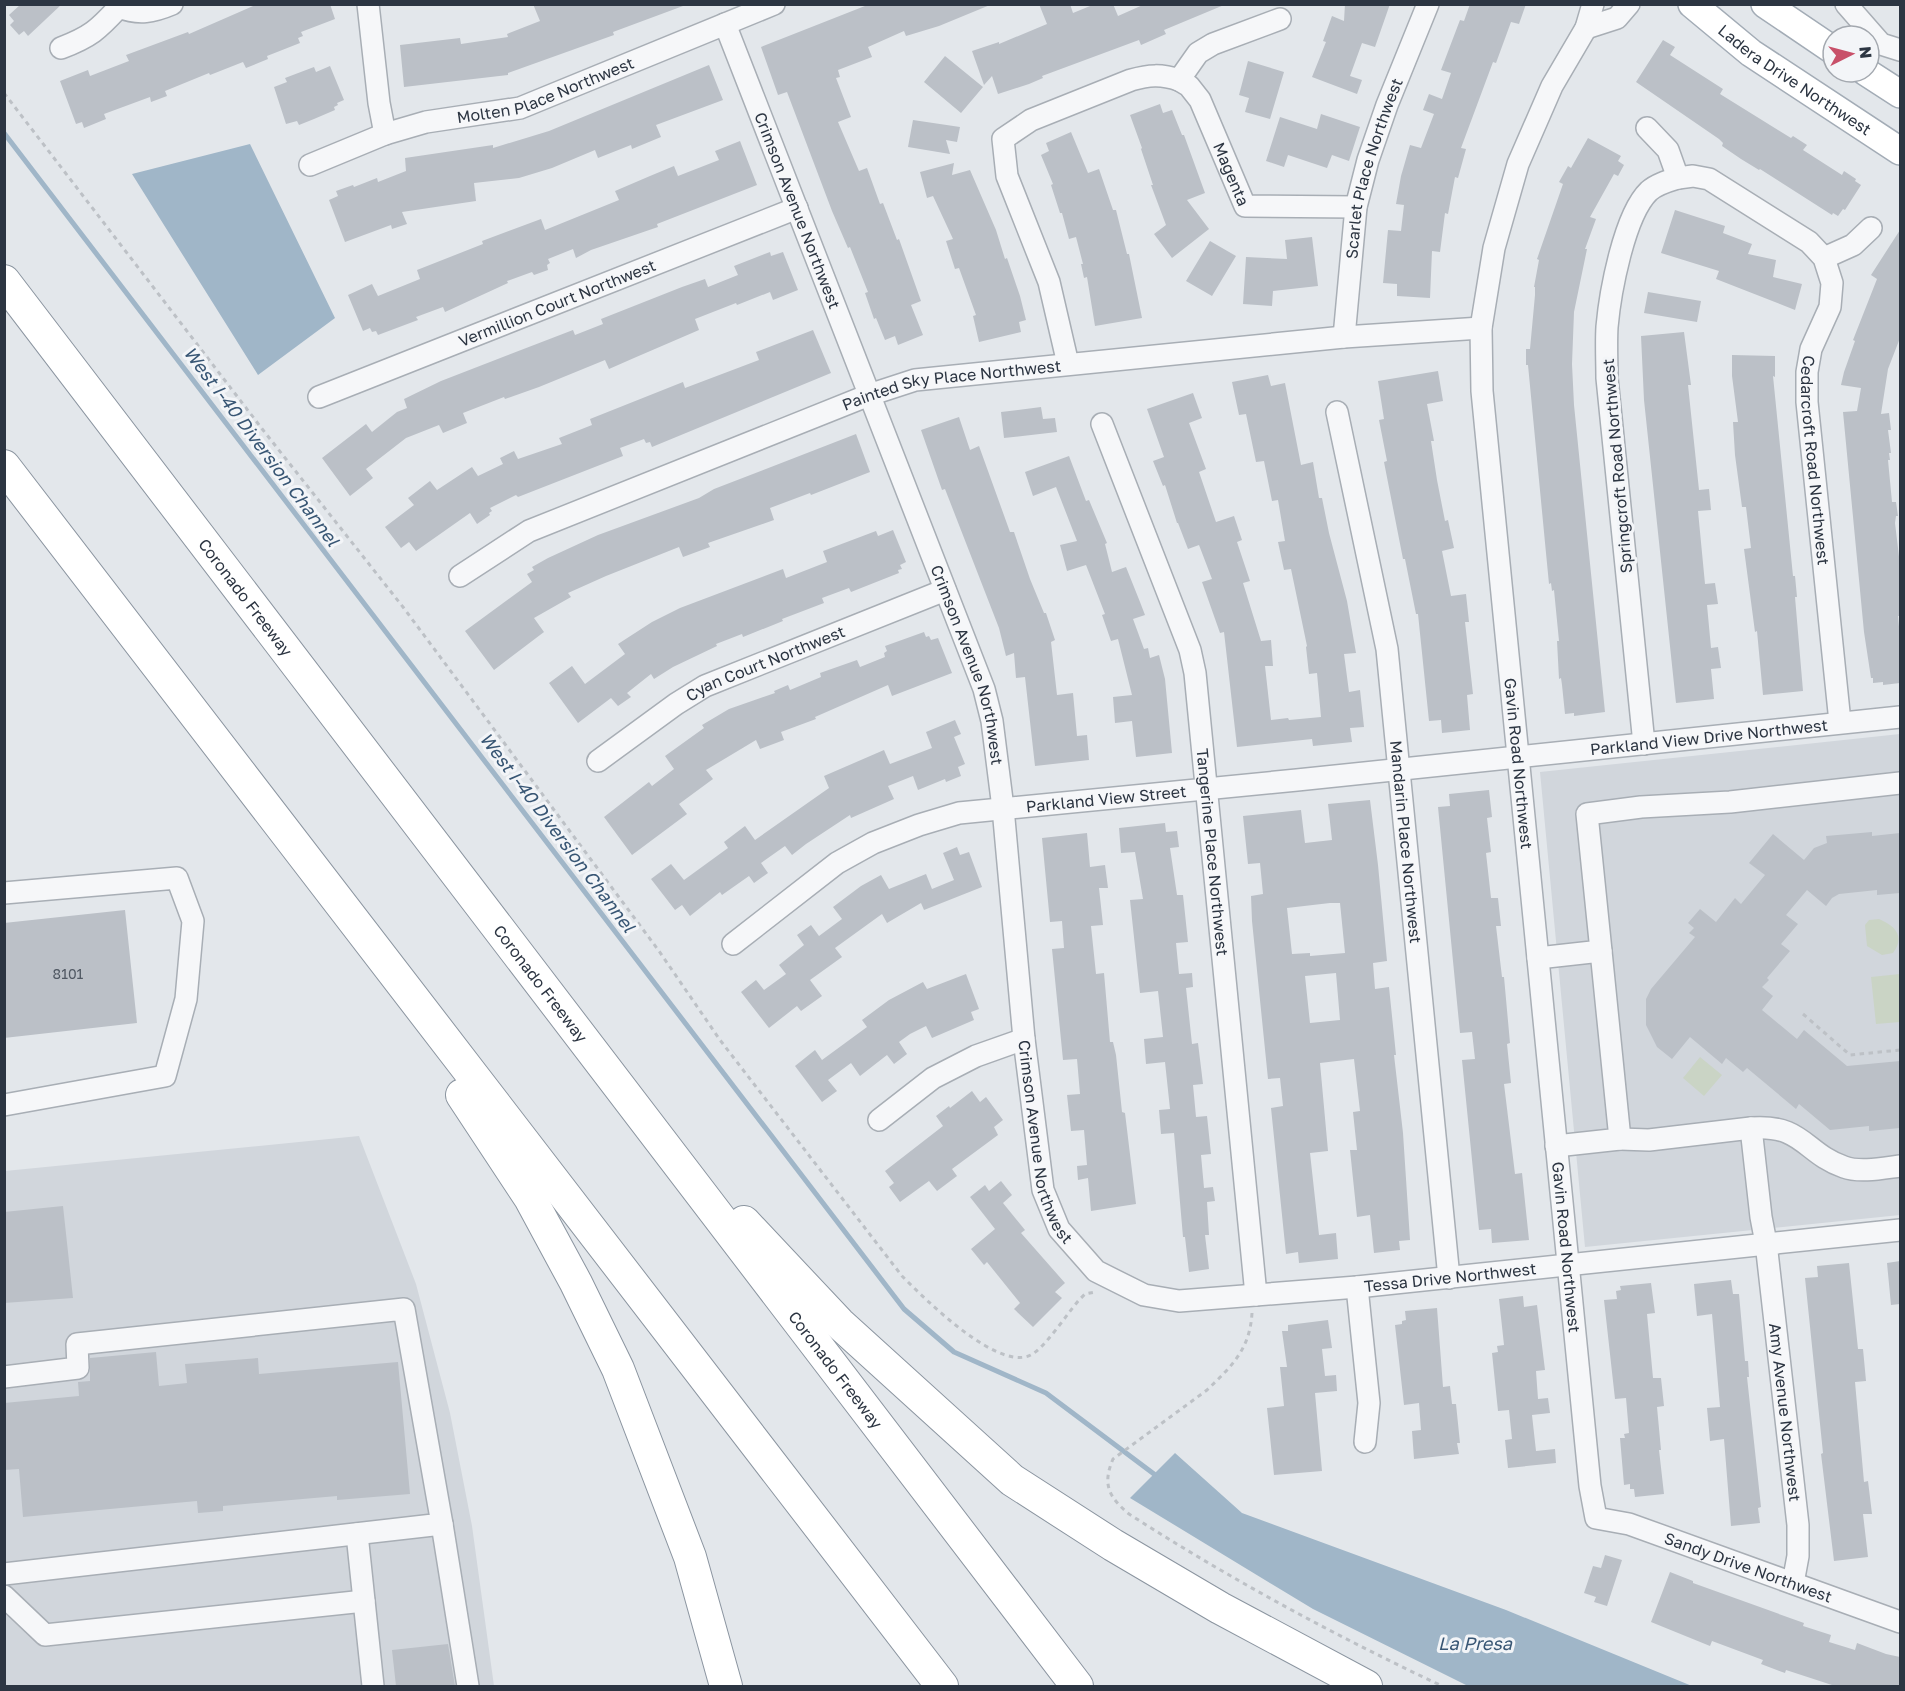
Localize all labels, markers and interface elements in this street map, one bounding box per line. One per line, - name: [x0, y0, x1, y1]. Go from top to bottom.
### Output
- street label: Ladera Drive Northwest: [1714, 20, 1876, 138]
- north arrow: [1821, 24, 1881, 84]
- street label: Molten Place Northwest: [455, 53, 637, 127]
- street label: Scarlet Place Northwest: [1341, 75, 1407, 260]
- street label: Crimson Avenue Northwest: [750, 109, 845, 312]
- street label: Magenta: [1209, 139, 1254, 209]
- street label: Vermillion Court Northwest: [456, 255, 659, 351]
- water label: West I-40 Diversion Channel: [180, 342, 345, 551]
- street label: Cedarcroft Road Northwest: [1797, 354, 1834, 566]
- street label: Painted Sky Place Northwest: [839, 355, 1062, 415]
- street label: Springcroft Road Northwest: [1598, 358, 1636, 574]
- street label: Coronado Freeway: [194, 534, 297, 660]
- street label: Crimson Avenue Northwest: [927, 562, 1007, 766]
- street label: Cyan Court Northwest: [682, 621, 848, 706]
- street label: Gavin Road Northwest: [1500, 677, 1537, 850]
- street label: Parkland View Drive Northwest: [1589, 715, 1829, 759]
- water label: West I-40 Diversion Channel: [476, 728, 641, 937]
- street label: Mandarin Place Northwest: [1386, 739, 1426, 944]
- street label: Tangerine Place Northwest: [1192, 747, 1233, 957]
- street label: Parkland View Street: [1025, 781, 1187, 816]
- street label: Coronado Freeway: [489, 921, 592, 1046]
- house number: 8101: [53, 965, 84, 982]
- street label: Crimson Avenue Northwest: [1014, 1039, 1077, 1248]
- street label: Gavin Road Northwest: [1548, 1161, 1585, 1334]
- street label: Tessa Drive Northwest: [1363, 1258, 1537, 1296]
- street label: Coronado Freeway: [784, 1307, 887, 1433]
- street label: Amy Avenue Northwest: [1765, 1322, 1805, 1502]
- street label: Sandy Drive Northwest: [1662, 1528, 1835, 1607]
- water label: La Presa: [1438, 1632, 1513, 1654]

